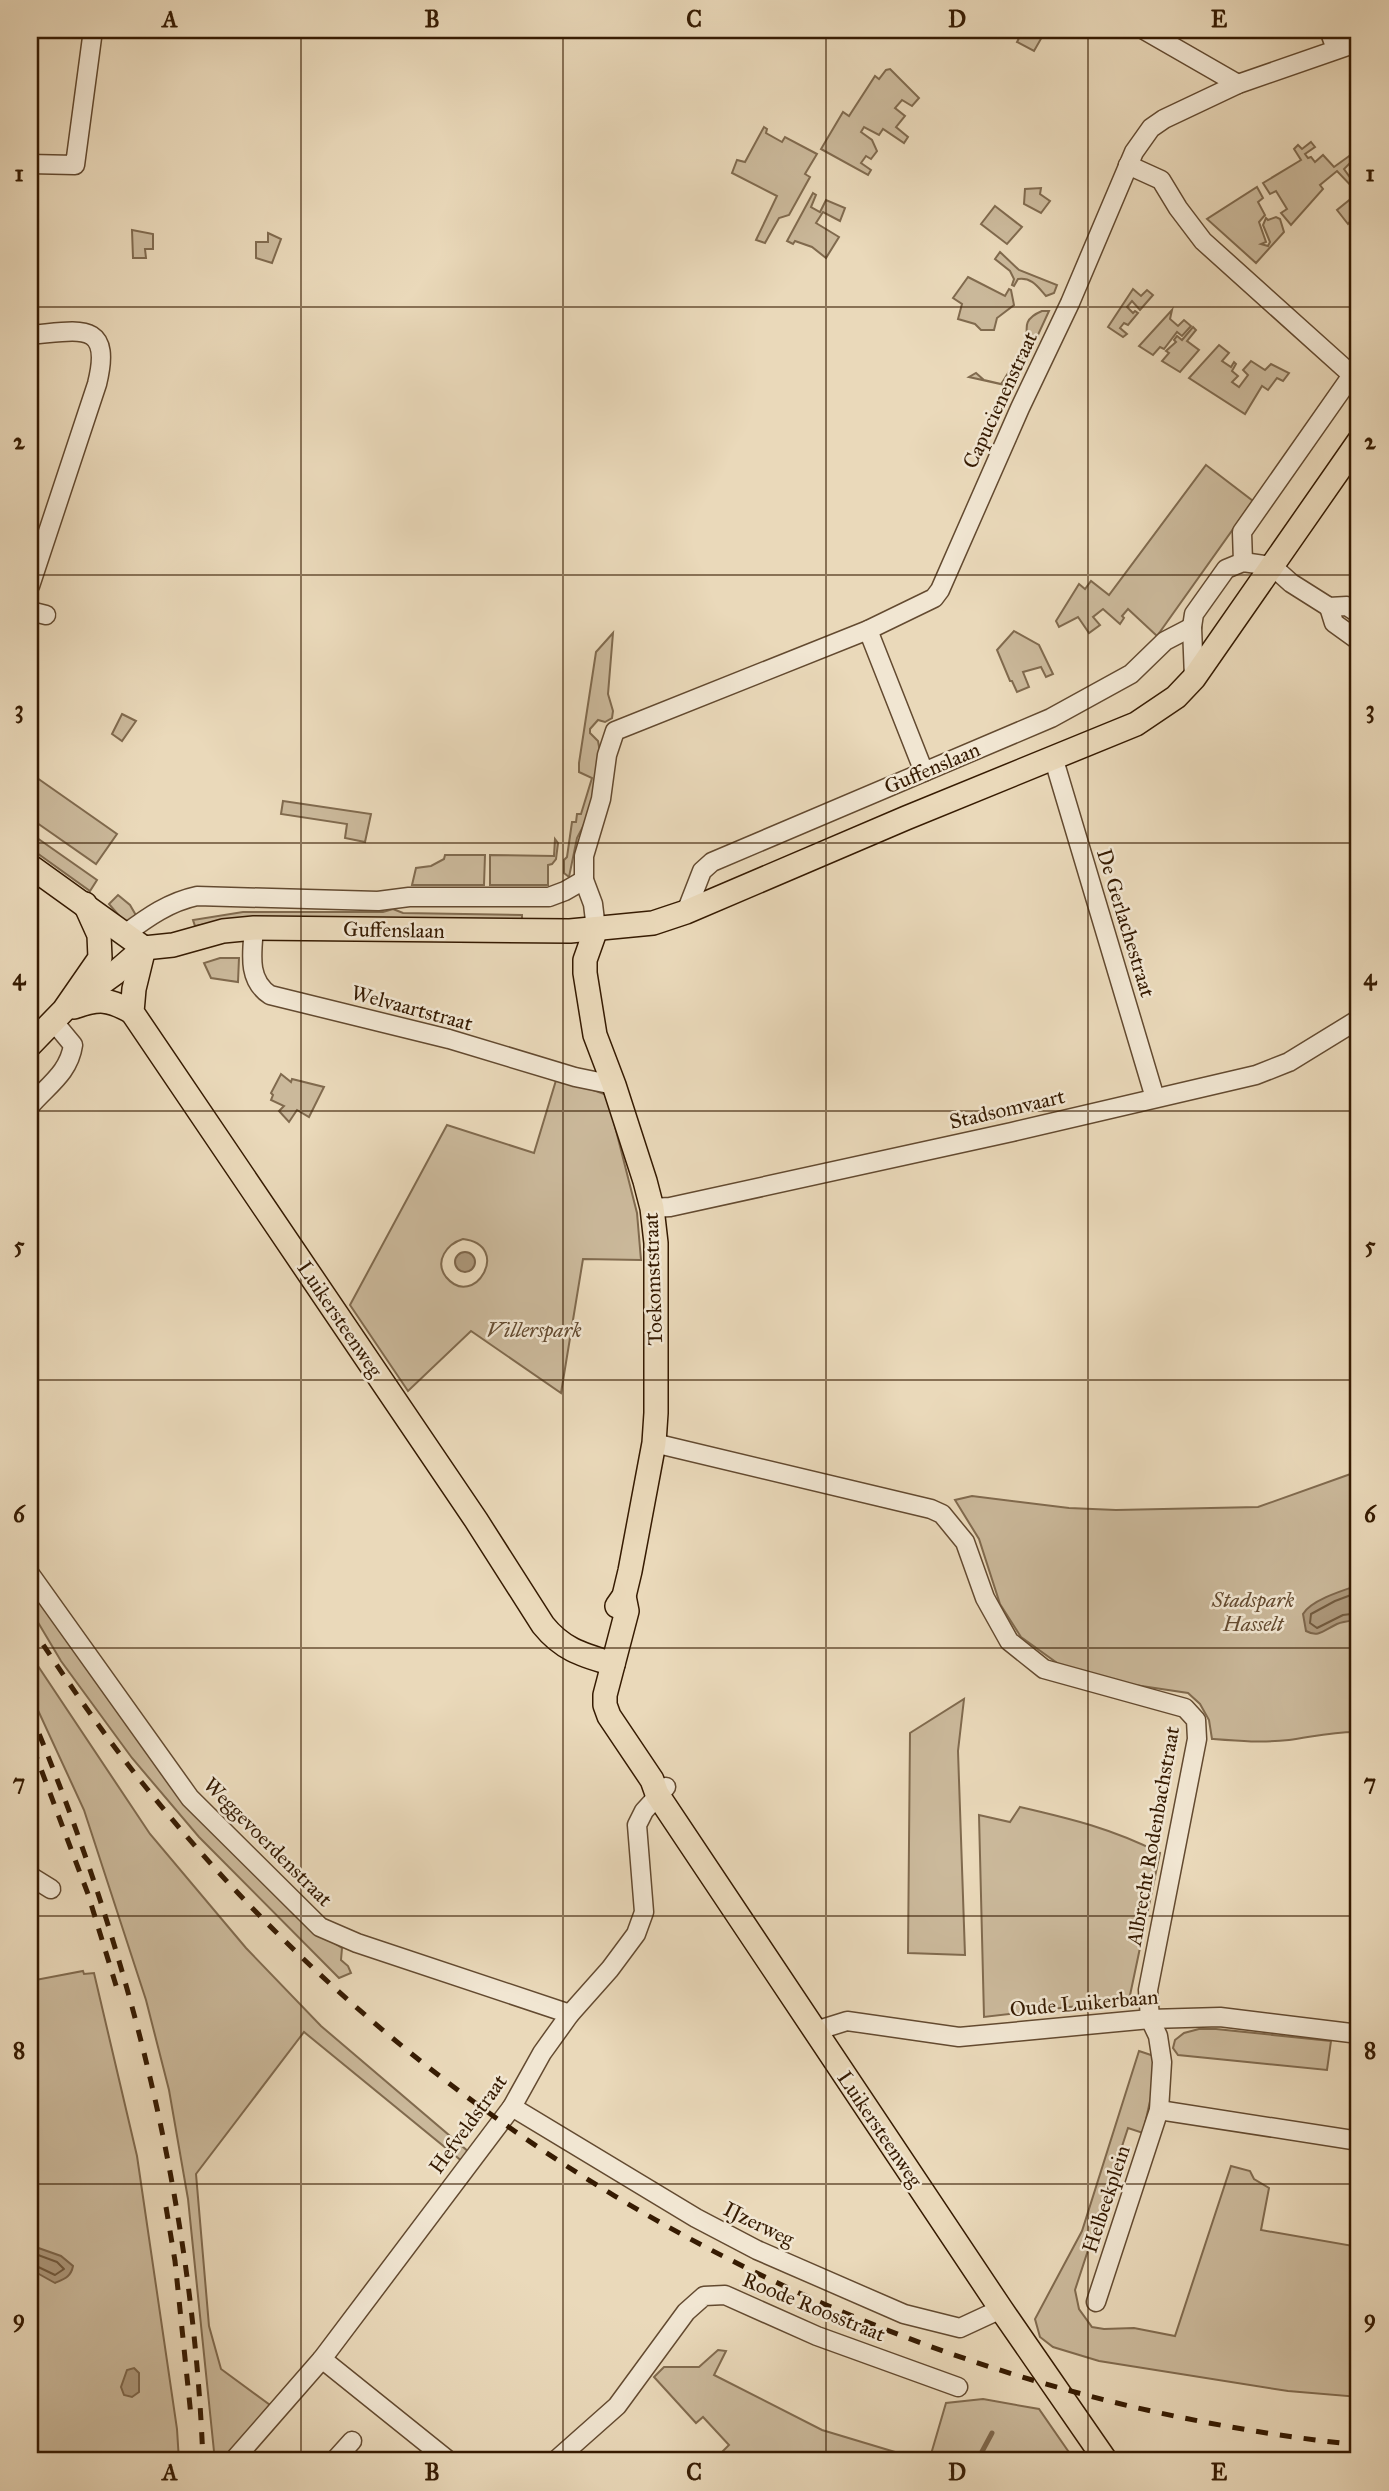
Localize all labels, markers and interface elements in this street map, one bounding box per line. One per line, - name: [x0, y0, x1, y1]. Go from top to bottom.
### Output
- text: A: [160, 5, 178, 33]
- text: B: [424, 5, 440, 33]
- text: C: [686, 5, 702, 33]
- text: D: [948, 5, 966, 33]
- text: E: [1211, 5, 1228, 33]
- text: 1: [14, 159, 24, 187]
- text: 1: [1365, 159, 1375, 187]
- street label: Capucienenstraat: [957, 327, 1043, 472]
- text: 2: [13, 427, 25, 455]
- text: 2: [1364, 427, 1376, 455]
- text: 3: [14, 695, 24, 724]
- text: 3: [1365, 695, 1375, 724]
- street label: Guffenslaan: [880, 736, 984, 800]
- street label: De Gerlachestraat: [1091, 846, 1161, 1001]
- street label: Guffenslaan: [343, 916, 445, 944]
- text: 4: [13, 963, 27, 991]
- text: 4: [1364, 963, 1378, 991]
- street label: Welvaartstraat: [349, 979, 476, 1037]
- street label: Stadsomvaart: [947, 1083, 1068, 1135]
- street label: Toekomststraat: [638, 1211, 668, 1346]
- text: 5: [14, 1231, 25, 1259]
- text: 5: [1365, 1231, 1376, 1259]
- street label: Luikersteenweg: [292, 1256, 389, 1382]
- park label: Villerspark: [486, 1317, 582, 1343]
- text: 6: [13, 1500, 26, 1528]
- text: 6: [1364, 1500, 1377, 1528]
- park label: Stadspark Hasselt: [1211, 1587, 1295, 1637]
- street label: Albrecht Rodenbachstraat: [1121, 1724, 1185, 1949]
- text: 7: [13, 1768, 25, 1796]
- text: 7: [1364, 1768, 1376, 1796]
- street label: Weggevoerdenstraat: [198, 1772, 338, 1912]
- street label: Oude Luikerbaan: [1009, 1984, 1159, 2022]
- text: 8: [13, 2036, 25, 2064]
- text: 8: [1364, 2036, 1376, 2064]
- street label: Luikersteenweg: [832, 2066, 929, 2192]
- street label: Hefveldstraat: [423, 2069, 513, 2179]
- street label: Helbeekplein: [1076, 2142, 1136, 2256]
- street label: IJzerweg: [719, 2196, 799, 2252]
- street label: Roode Roosstraat: [739, 2267, 890, 2348]
- text: 9: [13, 2304, 25, 2333]
- text: 9: [1364, 2304, 1376, 2333]
- text: A: [160, 2458, 178, 2486]
- text: B: [424, 2458, 440, 2486]
- text: C: [686, 2458, 702, 2486]
- text: D: [948, 2458, 966, 2486]
- text: E: [1211, 2458, 1228, 2486]

